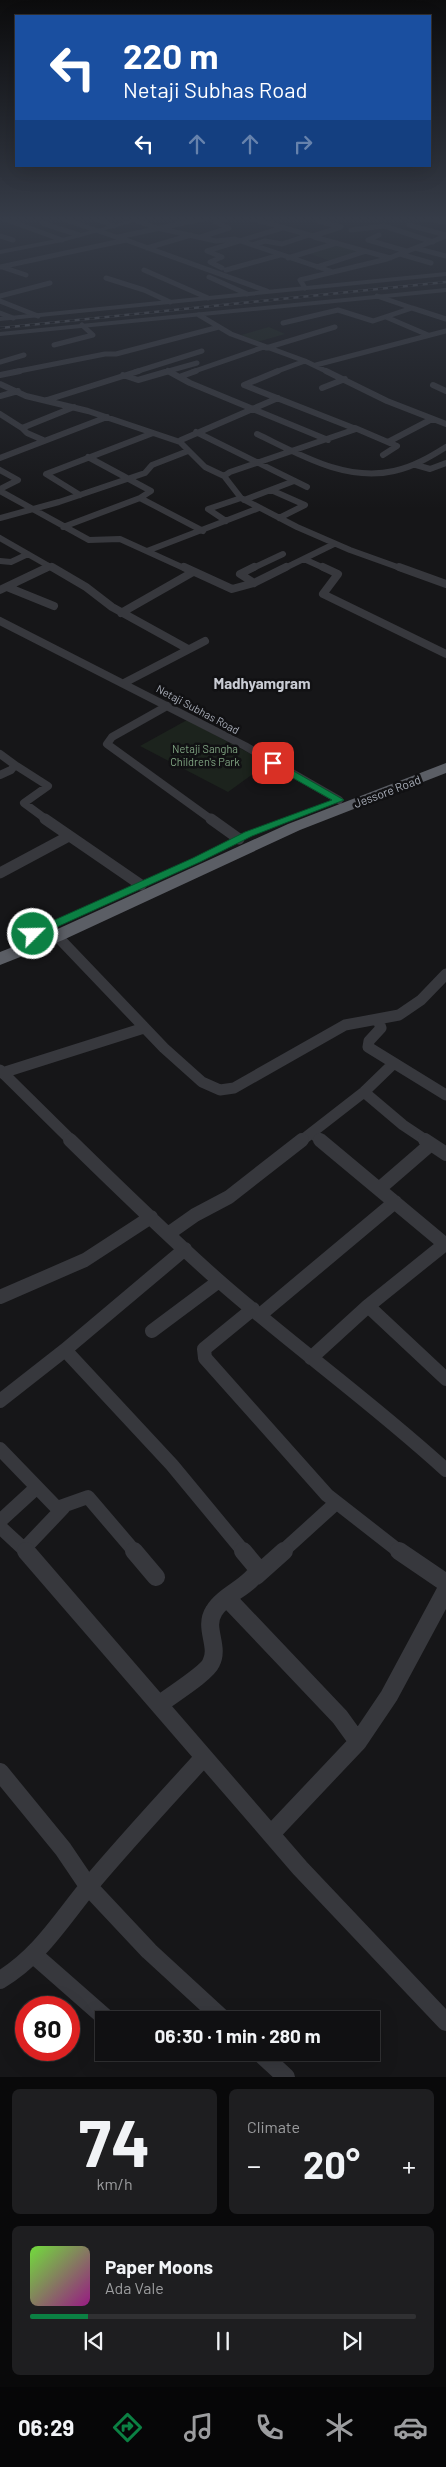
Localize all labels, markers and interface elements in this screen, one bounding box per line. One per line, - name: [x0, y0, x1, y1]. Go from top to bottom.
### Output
- text: 220 m: [123, 34, 218, 76]
- icon: left: [40, 35, 105, 100]
- text: Netaji Subhas Road: [123, 76, 307, 102]
- icon: left: [130, 130, 158, 158]
- icon: ahead: [183, 130, 211, 158]
- icon: ahead: [236, 130, 264, 158]
- icon: right: [289, 130, 317, 158]
- district label: Madhyamgram: [213, 674, 311, 692]
- street label: Netaji Subhas Road: [154, 682, 242, 736]
- park label: Netaji Sangha Children's Park: [170, 742, 240, 768]
- pin: [252, 742, 294, 784]
- icon: arrive: [259, 749, 287, 777]
- street label: Jessore Road: [351, 772, 423, 810]
- position arrow: [6, 907, 58, 959]
- speed limit sign: 80: [15, 1996, 80, 2061]
- text: 06:30 · 1 min · 280 m: [154, 2024, 321, 2047]
- text: 74: [79, 2102, 150, 2180]
- text: Climate: [247, 2117, 300, 2136]
- text: 20°: [303, 2141, 360, 2187]
- text: −: [247, 2148, 261, 2182]
- text: +: [402, 2148, 416, 2182]
- text: km/h: [96, 2174, 133, 2193]
- text: Paper Moons: [105, 2255, 213, 2278]
- text: Ada Vale: [105, 2278, 164, 2297]
- icon: previous: [80, 2327, 108, 2355]
- icon: pause: [209, 2327, 237, 2355]
- icon: next: [338, 2327, 366, 2355]
- icon: directions: [110, 2410, 145, 2445]
- icon: music: [181, 2410, 216, 2445]
- icon: phone: [252, 2410, 287, 2445]
- icon: climate: [322, 2410, 357, 2445]
- icon: car: [393, 2410, 428, 2445]
- text: 06:29: [18, 2414, 74, 2440]

